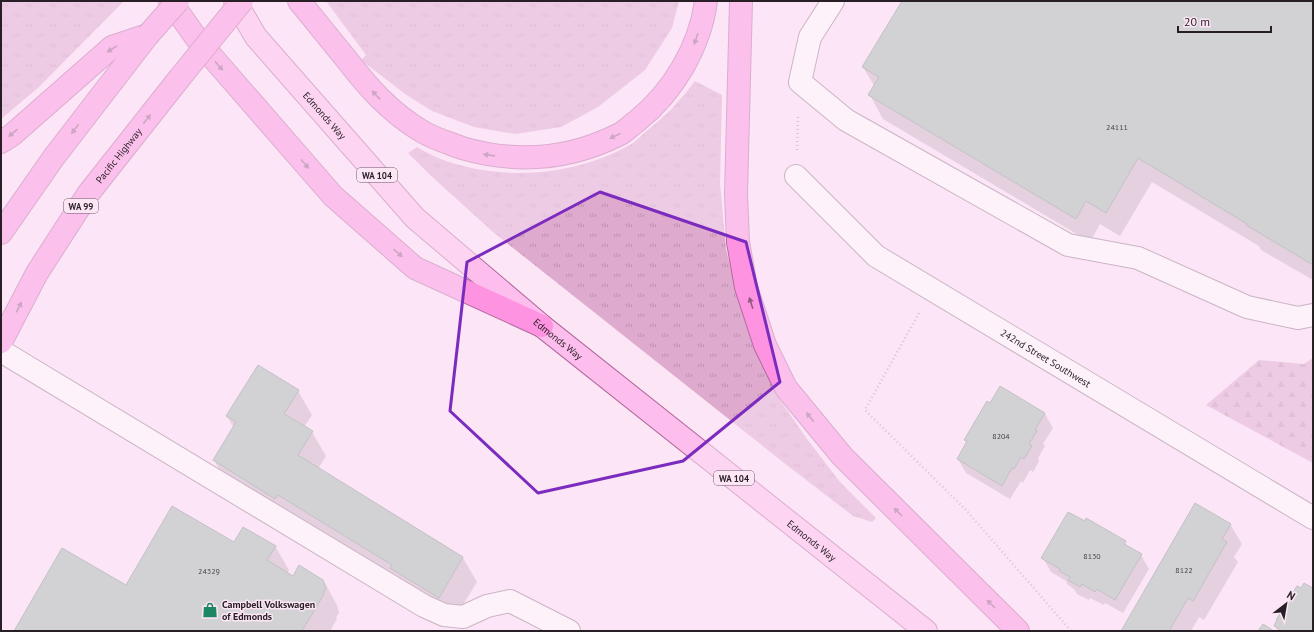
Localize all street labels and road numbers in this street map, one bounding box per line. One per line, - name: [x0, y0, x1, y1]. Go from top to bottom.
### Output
- street label: Edmonds Way: [300, 89, 350, 142]
- street label: Pacific Highway: [93, 125, 145, 186]
- road number: WA 104: [357, 168, 397, 182]
- road number: WA 99: [64, 199, 98, 213]
- street label: Edmonds Way: [531, 315, 586, 363]
- street label: 242nd Street Southwest: [998, 326, 1094, 390]
- road number: WA 104: [714, 471, 754, 485]
- street label: Edmonds Way: [785, 517, 839, 564]

